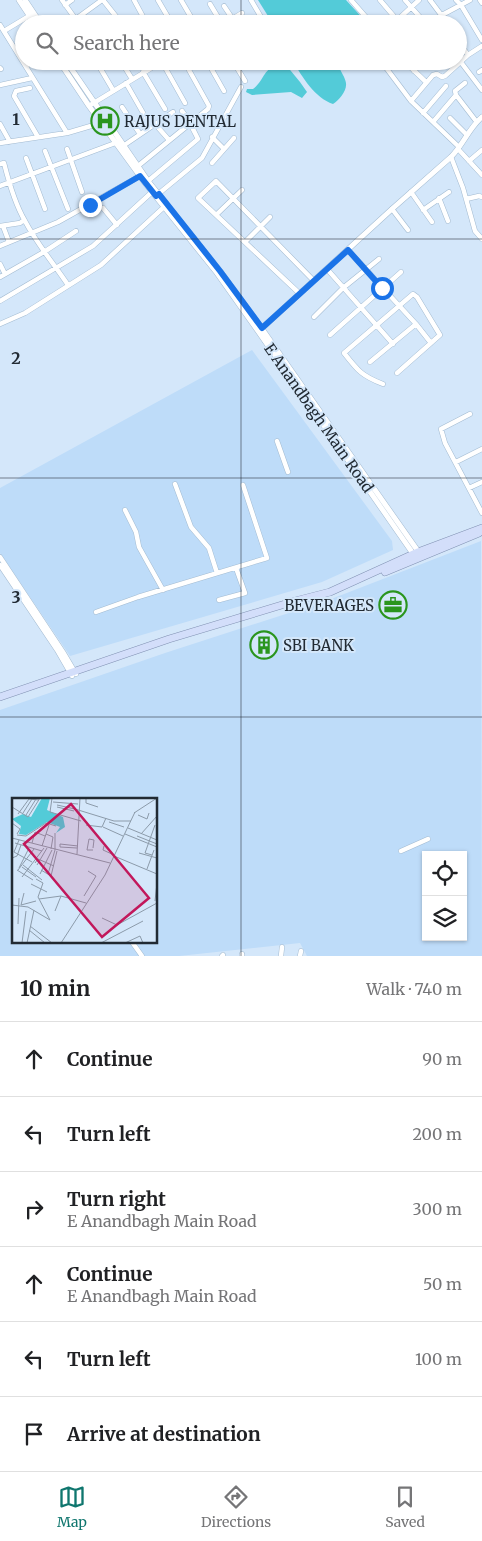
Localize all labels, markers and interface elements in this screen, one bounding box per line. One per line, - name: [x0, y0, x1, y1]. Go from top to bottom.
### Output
- search box: [15, 15, 467, 70]
- icon: search: [33, 29, 61, 57]
- text: Search here: [73, 31, 180, 55]
- hospital icon: RAJUS DENTAL: [90, 106, 120, 136]
- text: 1: [12, 109, 20, 129]
- place label: RAJUS DENTAL: [124, 112, 237, 131]
- route end: [79, 194, 102, 217]
- route start: [371, 277, 394, 300]
- street label: E Anandbagh Main Road: [260, 340, 378, 496]
- text: 2: [11, 348, 21, 368]
- text: 3: [11, 587, 21, 607]
- office icon: BEVERAGES: [378, 590, 408, 620]
- place label: BEVERAGES: [284, 596, 374, 615]
- building icon: SBI BANK: [249, 630, 279, 660]
- place label: SBI BANK: [283, 636, 354, 655]
- inset map: [12, 798, 158, 944]
- map controls: [422, 851, 467, 941]
- button: locate: [422, 851, 467, 896]
- button: layers: [422, 896, 467, 941]
- text: 10 min: [20, 975, 90, 1002]
- text: Walk · 740 m: [366, 979, 462, 999]
- icon: ahead: [20, 1045, 48, 1073]
- text: Continue: [67, 1047, 153, 1071]
- text: 90 m: [422, 1049, 462, 1069]
- icon: left: [20, 1120, 48, 1148]
- text: Turn left: [67, 1122, 151, 1146]
- text: 200 m: [412, 1124, 462, 1144]
- text: Turn right: [67, 1187, 166, 1211]
- icon: right: [20, 1195, 48, 1223]
- text: 300 m: [413, 1199, 462, 1219]
- text: E Anandbagh Main Road: [67, 1211, 257, 1231]
- text: Continue: [67, 1262, 153, 1286]
- icon: ahead: [20, 1270, 48, 1298]
- text: 50 m: [423, 1274, 462, 1294]
- text: E Anandbagh Main Road: [67, 1286, 257, 1306]
- icon: left: [20, 1345, 48, 1373]
- text: Turn left: [67, 1347, 151, 1371]
- text: 100 m: [415, 1349, 462, 1369]
- icon: arrive: [20, 1420, 48, 1448]
- text: Arrive at destination: [67, 1422, 261, 1446]
- tab: Map: [57, 1483, 87, 1531]
- tab: Directions: [201, 1483, 271, 1531]
- tab: Saved: [385, 1483, 425, 1531]

